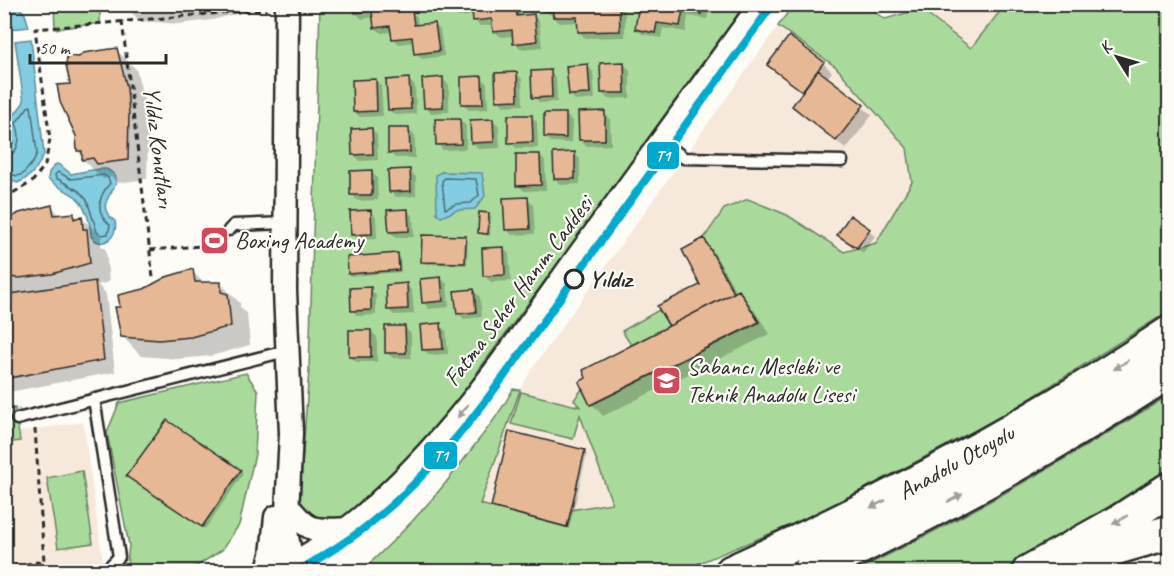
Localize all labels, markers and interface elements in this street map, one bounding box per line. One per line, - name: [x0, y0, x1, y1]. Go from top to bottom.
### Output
- scale bar: [30, 27, 166, 65]
- north arrow: [1087, 27, 1147, 87]
- text: K: [1095, 36, 1119, 58]
- text: 50 m: [39, 37, 72, 59]
- street label: Yıldız Konutları: [137, 85, 181, 211]
- line badge: T1: [646, 141, 680, 170]
- text: T1: [656, 146, 672, 166]
- street label: Fatma Seher Hanım Caddesi: [437, 187, 601, 392]
- sports icon: Boxing Academy: [198, 224, 230, 256]
- place label: Boxing Academy: [235, 225, 365, 255]
- place label: Yıldız: [589, 264, 634, 294]
- marker: Yıldız: [564, 269, 584, 289]
- place label: Sabancı Mesleki ve Teknik Anadolu Lisesi: [687, 351, 857, 409]
- one-way arrow: [1112, 360, 1129, 371]
- school or university icon: Sabancı Mesleki ve Teknik Anadolu Lisesi: [650, 364, 682, 396]
- one-way arrow: [456, 403, 469, 419]
- street label: Anadolu Otoyolu: [893, 417, 1021, 506]
- line badge: T1: [423, 441, 458, 470]
- text: T1: [434, 446, 450, 466]
- one-way arrow: [947, 493, 964, 503]
- one-way arrow: [870, 499, 887, 508]
- one-way arrow: [1112, 515, 1128, 526]

